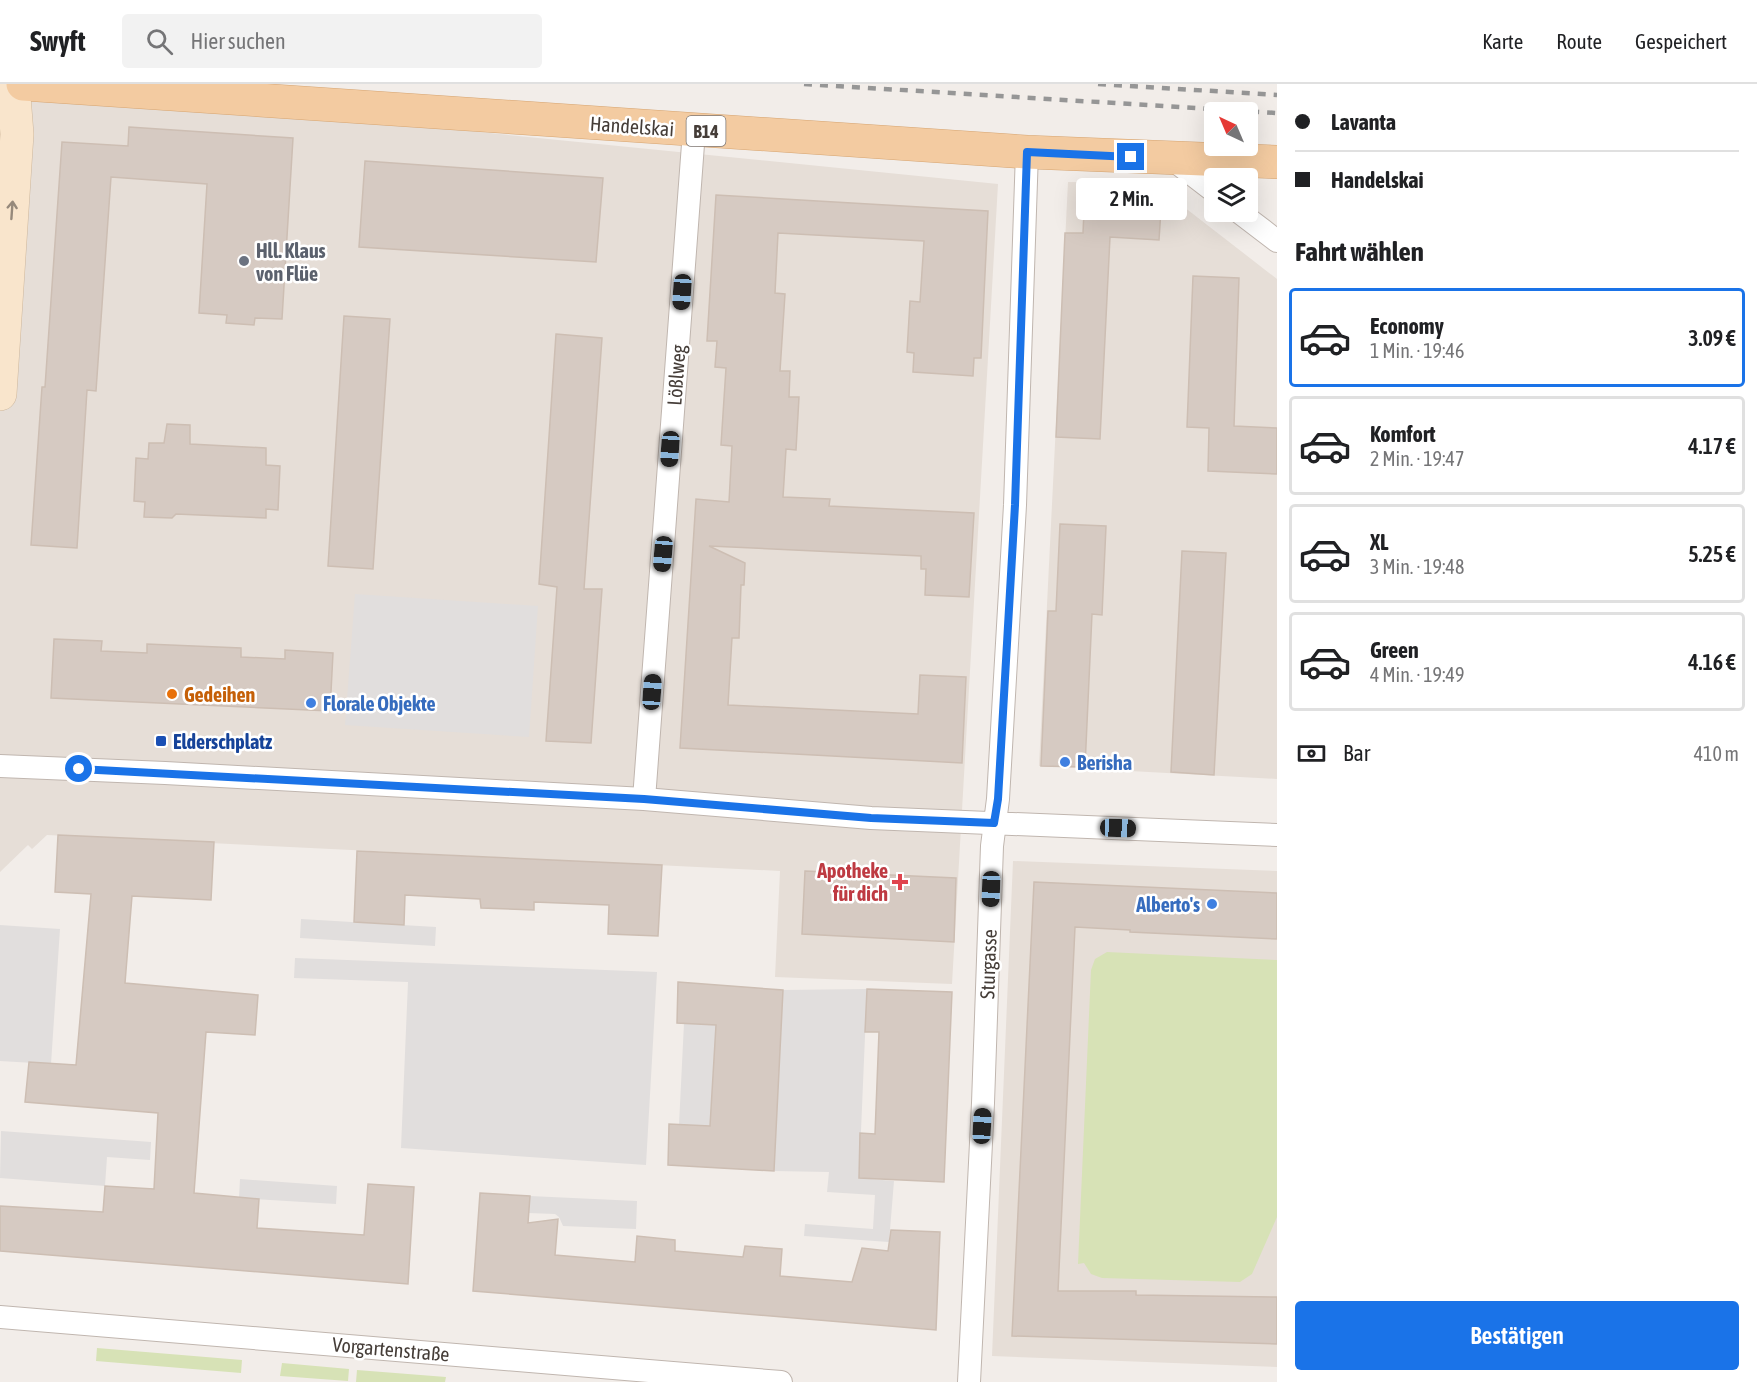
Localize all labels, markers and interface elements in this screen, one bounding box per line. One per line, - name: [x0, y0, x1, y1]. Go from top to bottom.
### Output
- search box: [122, 14, 542, 68]
- text: Swyft: [30, 25, 86, 57]
- icon: search: [143, 25, 176, 58]
- text: Hier suchen: [191, 28, 286, 54]
- text: Karte: [1482, 29, 1523, 53]
- text: Route: [1556, 29, 1602, 53]
- text: Gespeichert: [1635, 29, 1727, 53]
- north arrow: [1204, 102, 1258, 156]
- map controls: [1204, 102, 1258, 222]
- text: Lavanta: [1331, 109, 1396, 135]
- street label: Handelskai: [589, 112, 675, 140]
- road number: B14: [686, 116, 726, 146]
- route end: [1117, 143, 1144, 170]
- text: Handelskai: [1331, 167, 1424, 193]
- button: layers: [1204, 168, 1258, 222]
- callout: 2 Min.: [1076, 178, 1186, 220]
- text: 2 Min.: [1110, 187, 1153, 210]
- one-way arrow: [7, 201, 18, 221]
- text: Fahrt wählen: [1295, 236, 1424, 267]
- place label: Hll. Klaus von Flüe: [256, 239, 326, 285]
- marker: Hll. Klaus von Flüe: [237, 254, 251, 268]
- car: [672, 273, 692, 311]
- icon: car: [1298, 311, 1352, 365]
- text: Economy: [1370, 313, 1444, 339]
- text: 3.09 €: [1688, 325, 1736, 351]
- text: 1 Min. · 19:46: [1370, 339, 1464, 362]
- street label: Lößlweg: [662, 343, 690, 406]
- icon: car: [1298, 419, 1352, 473]
- text: Komfort: [1370, 421, 1436, 447]
- car: [660, 430, 680, 468]
- text: 4.17 €: [1688, 433, 1736, 459]
- text: 2 Min. · 19:47: [1370, 447, 1464, 470]
- icon: car: [1298, 527, 1352, 581]
- text: XL: [1370, 529, 1388, 555]
- car: [652, 535, 674, 573]
- text: 5.25 €: [1688, 541, 1736, 567]
- text: 3 Min. · 19:48: [1370, 555, 1464, 578]
- icon: car: [1298, 635, 1352, 689]
- text: Green: [1370, 637, 1419, 663]
- text: 4.16 €: [1688, 649, 1736, 675]
- text: 4 Min. · 19:49: [1370, 663, 1464, 686]
- car: [642, 673, 662, 711]
- place label: Gedeihen: [184, 683, 255, 706]
- marker: Gedeihen: [165, 687, 179, 701]
- place label: Florale Objekte: [323, 692, 436, 715]
- marker: Florale Objekte: [304, 696, 318, 710]
- place label: Elderschplatz: [173, 730, 273, 753]
- marker: Elderschplatz: [154, 734, 168, 748]
- icon: cash: [1295, 737, 1328, 770]
- text: Bar: [1343, 740, 1370, 766]
- text: 410 m: [1694, 742, 1739, 765]
- place label: Berisha: [1077, 751, 1132, 774]
- route start: [65, 755, 92, 782]
- marker: Berisha: [1058, 755, 1072, 769]
- car: [1100, 818, 1136, 838]
- place label: Apotheke für dich: [816, 859, 888, 905]
- car: [981, 871, 1001, 907]
- marker: Apotheke für dich: [893, 875, 907, 889]
- place label: Alberto's: [1135, 893, 1200, 916]
- marker: Alberto's: [1205, 897, 1219, 911]
- street label: Sturgasse: [975, 929, 1001, 999]
- car: [972, 1108, 992, 1144]
- button: Bestätigen: [1295, 1301, 1739, 1370]
- street label: Vorgartenstraße: [331, 1332, 451, 1366]

